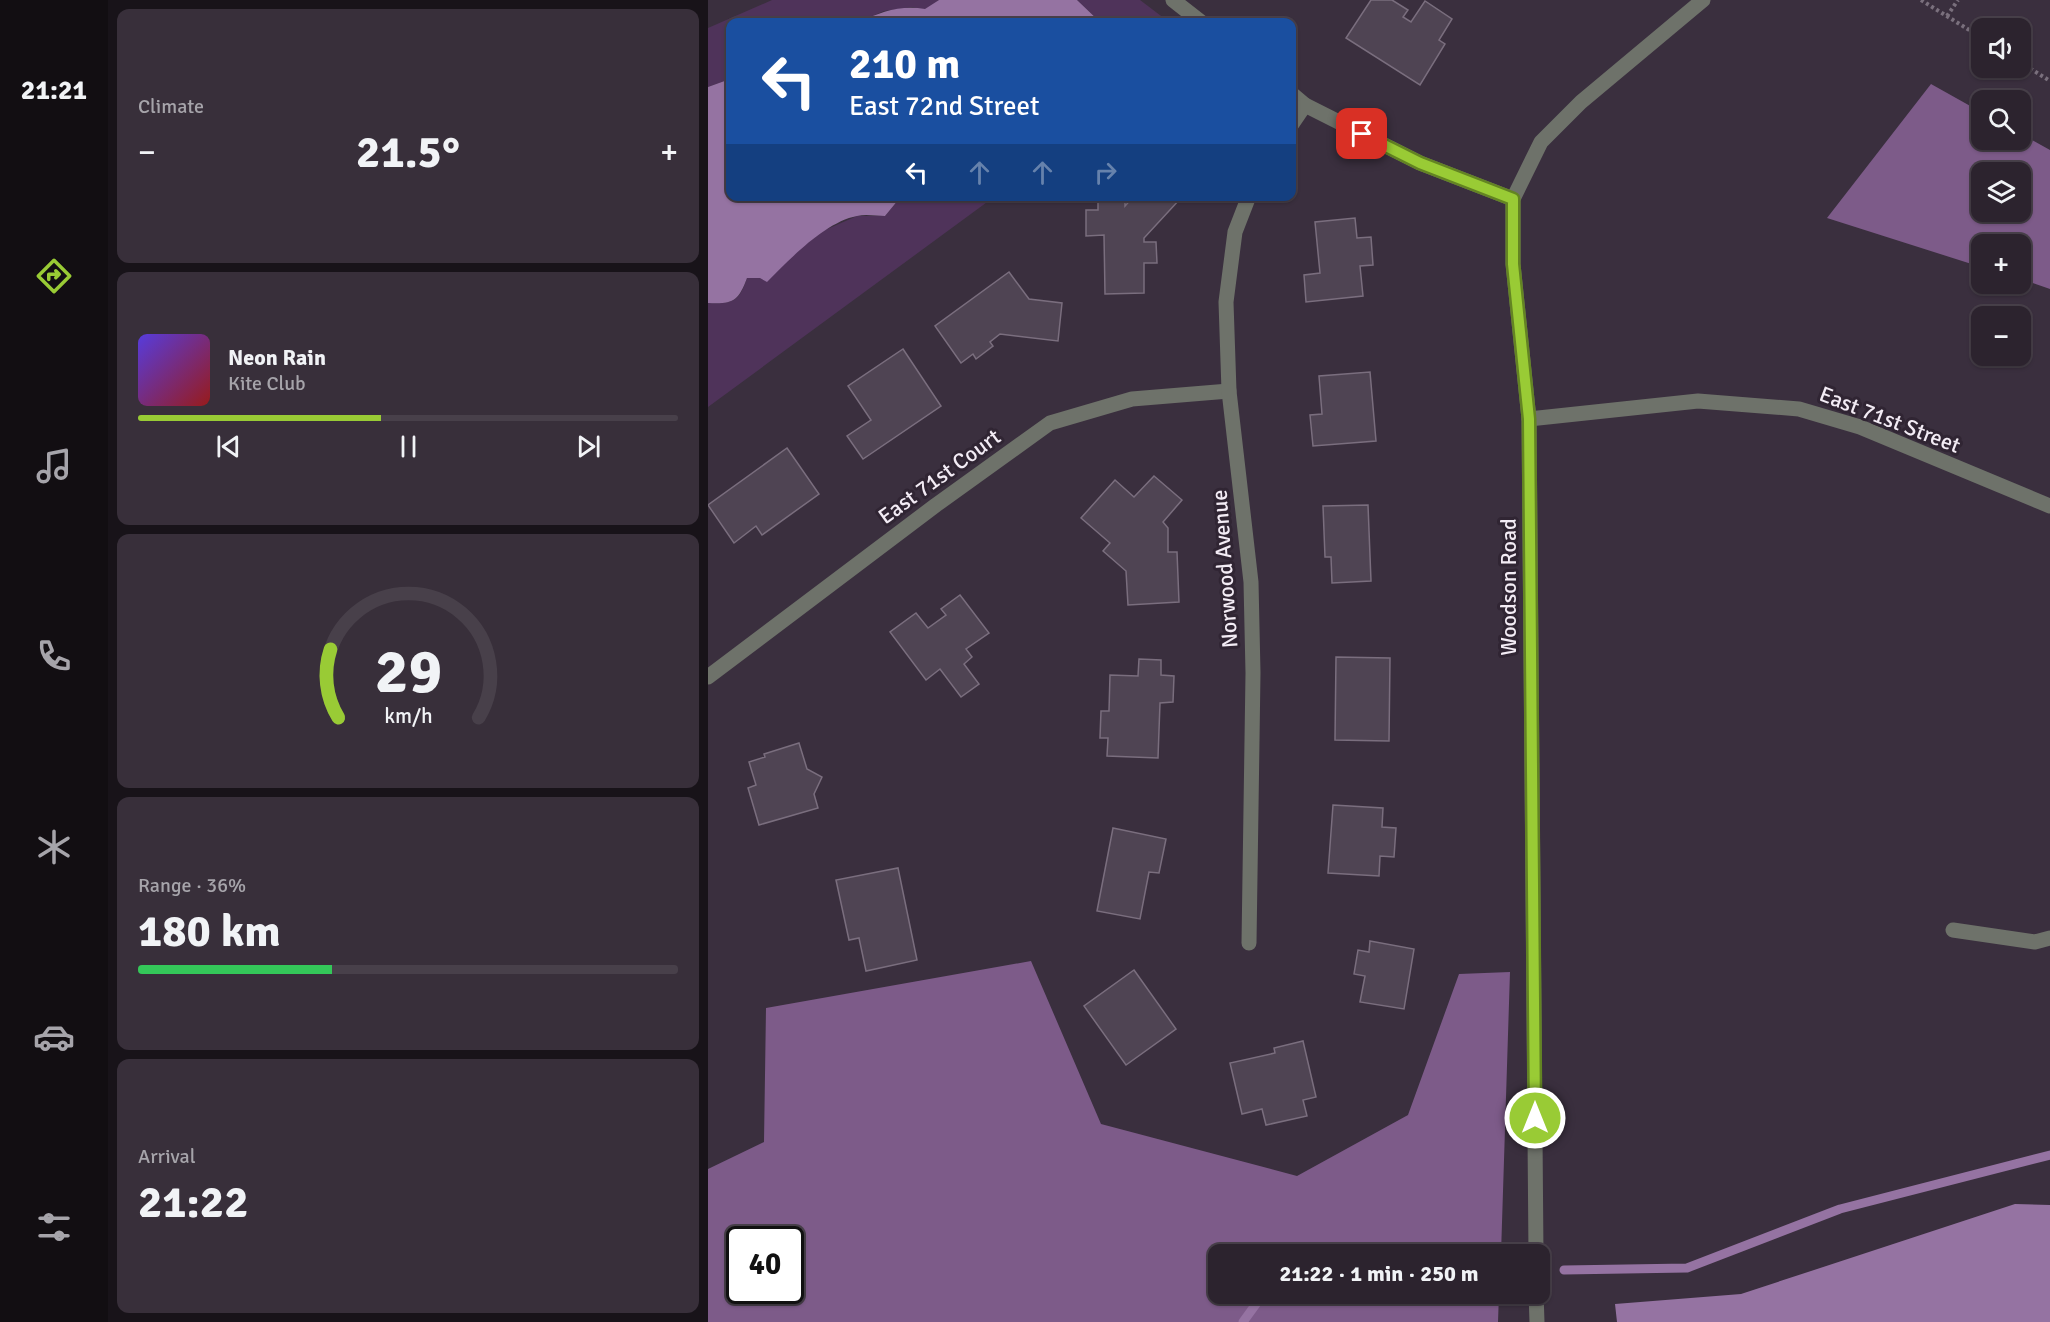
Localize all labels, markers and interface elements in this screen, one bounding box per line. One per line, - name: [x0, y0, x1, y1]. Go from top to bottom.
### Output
- map controls: [1971, 18, 2031, 366]
- button: sound: [1971, 18, 2031, 78]
- text: 210 m: [849, 39, 960, 90]
- icon: left: [750, 42, 828, 120]
- text: 21:21: [21, 74, 87, 107]
- text: East 72nd Street: [849, 90, 1039, 123]
- button: search: [1971, 90, 2031, 150]
- text: Climate: [138, 94, 204, 119]
- pin: [1336, 108, 1387, 159]
- icon: arrive: [1345, 117, 1378, 150]
- text: 21.5°: [356, 125, 460, 180]
- text: −: [138, 132, 156, 173]
- text: +: [660, 132, 678, 173]
- icon: left: [900, 156, 933, 189]
- icon: ahead: [963, 156, 996, 189]
- icon: ahead: [1026, 156, 1059, 189]
- icon: right: [1089, 156, 1122, 189]
- button: layers: [1971, 162, 2031, 222]
- button: +: [1971, 234, 2031, 294]
- icon: directions: [33, 255, 75, 297]
- button: −: [1971, 306, 2031, 366]
- text: Neon Rain: [228, 344, 326, 371]
- text: Kite Club: [228, 371, 306, 396]
- street label: East 71st Street: [1815, 380, 1964, 459]
- street label: East 71st Court: [873, 423, 1006, 530]
- icon: previous: [212, 430, 245, 463]
- icon: pause: [392, 430, 425, 463]
- icon: next: [572, 430, 605, 463]
- icon: music: [33, 445, 75, 487]
- street label: Norwood Avenue: [1205, 489, 1244, 649]
- street label: Woodson Road: [1495, 518, 1522, 656]
- text: 29: [374, 633, 442, 710]
- icon: phone: [33, 635, 75, 677]
- text: km/h: [384, 703, 432, 729]
- icon: climate: [33, 826, 75, 868]
- text: Range · 36%: [138, 873, 246, 898]
- text: 180 km: [138, 904, 281, 959]
- icon: car: [33, 1016, 75, 1058]
- position arrow: [1503, 1086, 1567, 1150]
- text: Arrival: [138, 1144, 196, 1169]
- text: 21:22: [138, 1175, 248, 1230]
- icon: filters: [33, 1206, 75, 1248]
- speed limit sign: 40: [726, 1226, 804, 1304]
- text: 21:22 · 1 min · 250 m: [1279, 1260, 1479, 1287]

